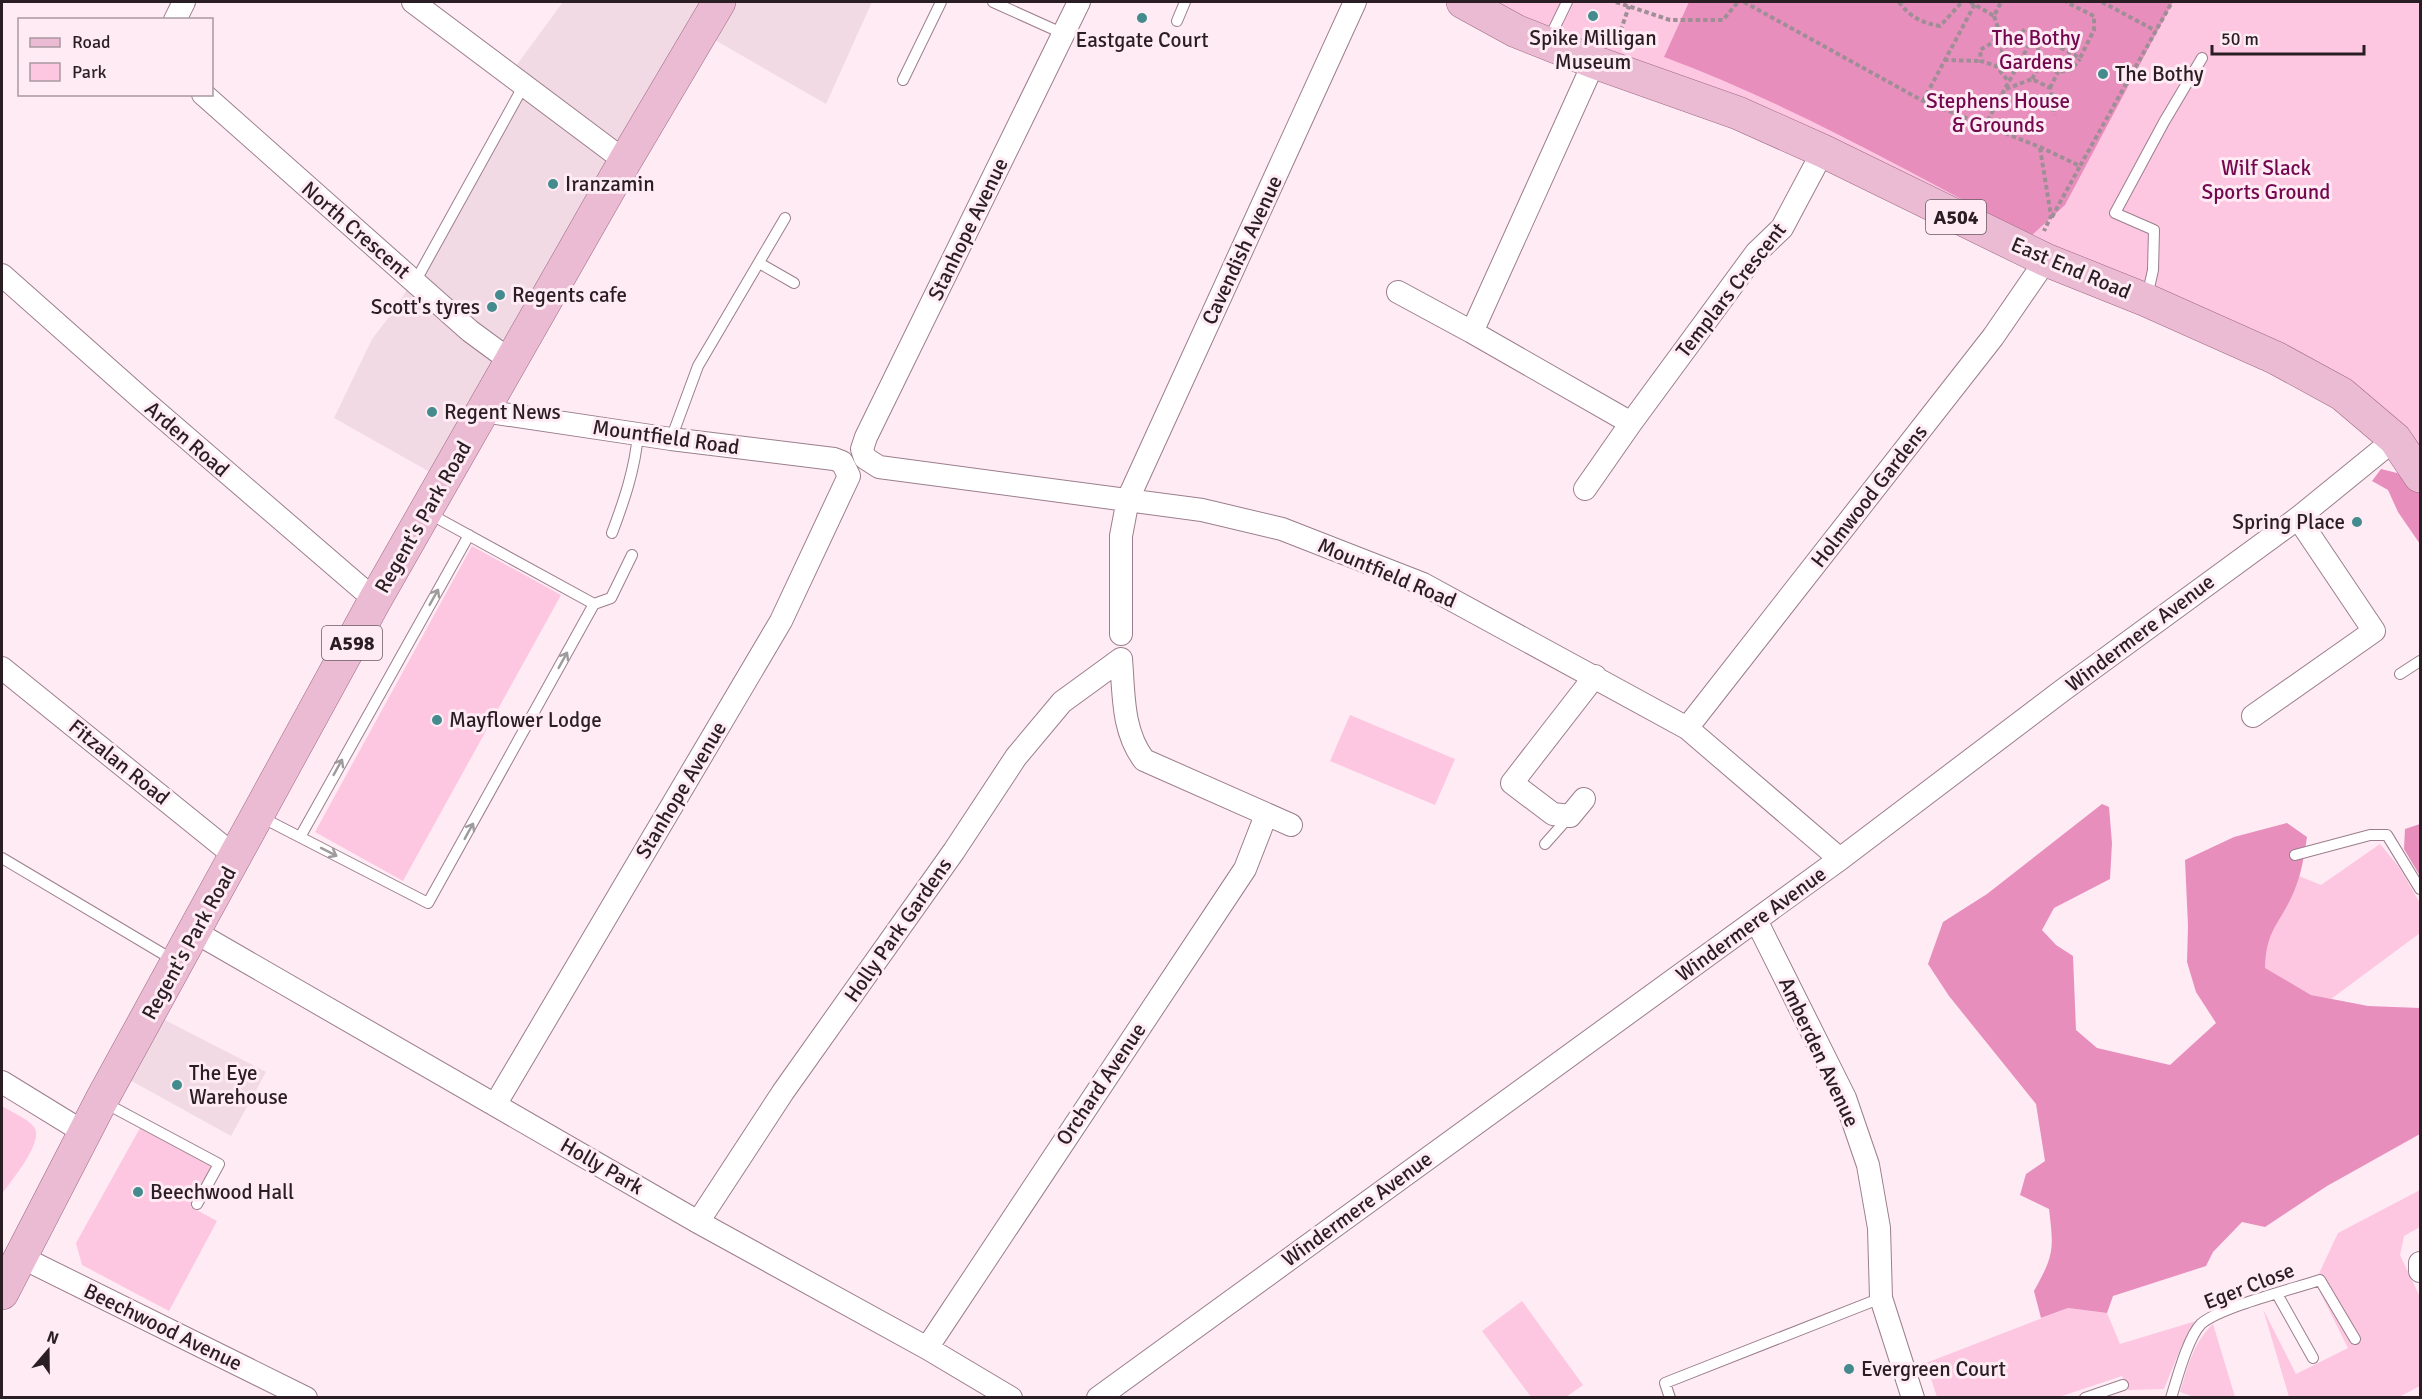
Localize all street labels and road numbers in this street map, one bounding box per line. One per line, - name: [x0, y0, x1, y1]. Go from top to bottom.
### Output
- street label: Stanhope Avenue: [922, 153, 1014, 305]
- street label: Cavendish Avenue: [1196, 171, 1288, 329]
- street label: North Crescent: [296, 176, 416, 284]
- road number: A504: [1926, 200, 1986, 234]
- street label: Templars Crescent: [1670, 217, 1792, 363]
- street label: East End Road: [2007, 231, 2135, 305]
- street label: Arden Road: [140, 395, 234, 483]
- street label: Mountfield Road: [591, 414, 741, 460]
- street label: Holmwood Gardens: [1805, 419, 1933, 573]
- street label: Regent's Park Road: [369, 436, 477, 598]
- street label: Mountfield Road: [1314, 532, 1460, 614]
- street label: Windermere Avenue: [2060, 569, 2220, 697]
- road number: A598: [322, 626, 382, 660]
- street label: Fitzalan Road: [63, 713, 175, 811]
- street label: Stanhope Avenue: [630, 717, 732, 863]
- street label: Holly Park Gardens: [839, 853, 957, 1007]
- street label: Windermere Avenue: [1671, 861, 1831, 987]
- street label: Regent's Park Road: [136, 862, 242, 1024]
- street label: Amberden Avenue: [1773, 973, 1865, 1131]
- street label: Orchard Avenue: [1050, 1018, 1152, 1150]
- street label: Holly Park: [556, 1132, 649, 1200]
- street label: Windermere Avenue: [1277, 1146, 1437, 1272]
- street label: Eger Close: [2200, 1257, 2298, 1315]
- street label: Beechwood Avenue: [80, 1277, 246, 1377]

